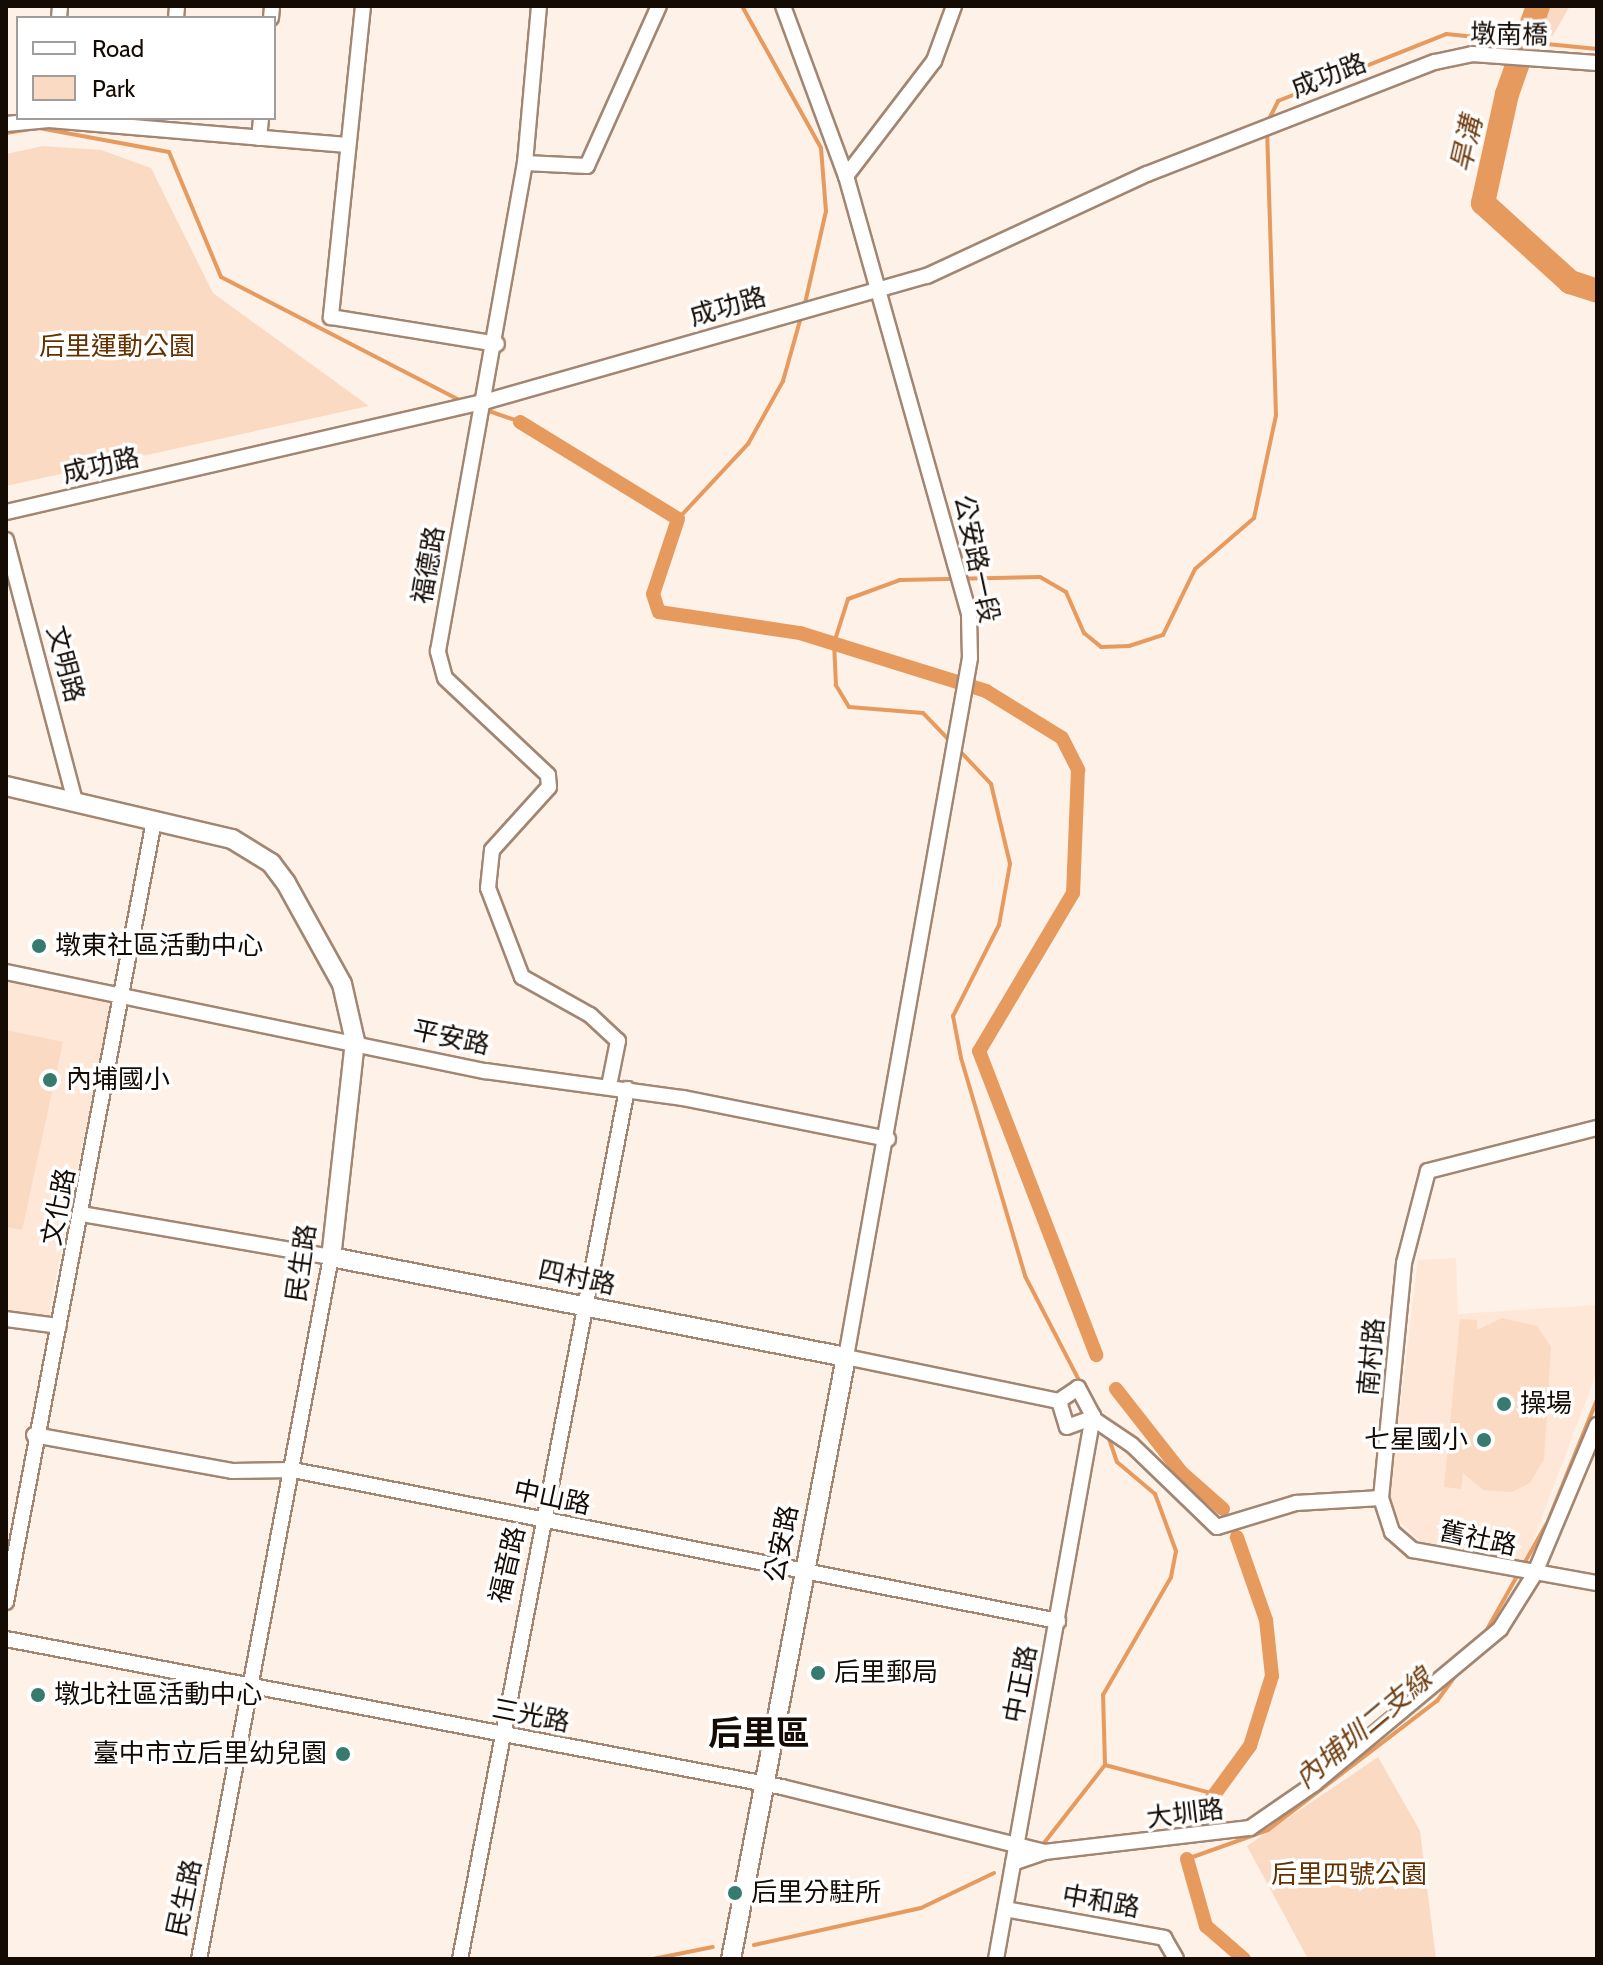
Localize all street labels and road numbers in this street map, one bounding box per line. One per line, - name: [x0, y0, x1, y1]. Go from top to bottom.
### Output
- street label: 墩南橋: [1470, 19, 1548, 51]
- street label: 成功路: [1287, 47, 1371, 105]
- street label: 成功路: [686, 281, 770, 333]
- street label: 成功路: [59, 442, 143, 490]
- street label: 公安路一段: [947, 492, 1005, 626]
- street label: 福德路: [407, 524, 451, 606]
- street label: 文明路: [40, 622, 90, 706]
- street label: 平安路: [410, 1015, 492, 1061]
- street label: 文化路: [36, 1166, 82, 1248]
- street label: 民生路: [281, 1222, 323, 1304]
- street label: 四村路: [536, 1255, 618, 1301]
- street label: 南村路: [1353, 1317, 1391, 1397]
- street label: 中山路: [511, 1475, 593, 1521]
- street label: 公安路: [759, 1503, 805, 1585]
- street label: 舊社路: [1437, 1516, 1519, 1562]
- street label: 福音路: [484, 1523, 532, 1607]
- street label: 中正路: [998, 1643, 1044, 1725]
- street label: 三光路: [490, 1693, 572, 1739]
- street label: 大圳路: [1144, 1794, 1226, 1834]
- street label: 民生路: [162, 1857, 208, 1939]
- street label: 中和路: [1060, 1880, 1142, 1924]

